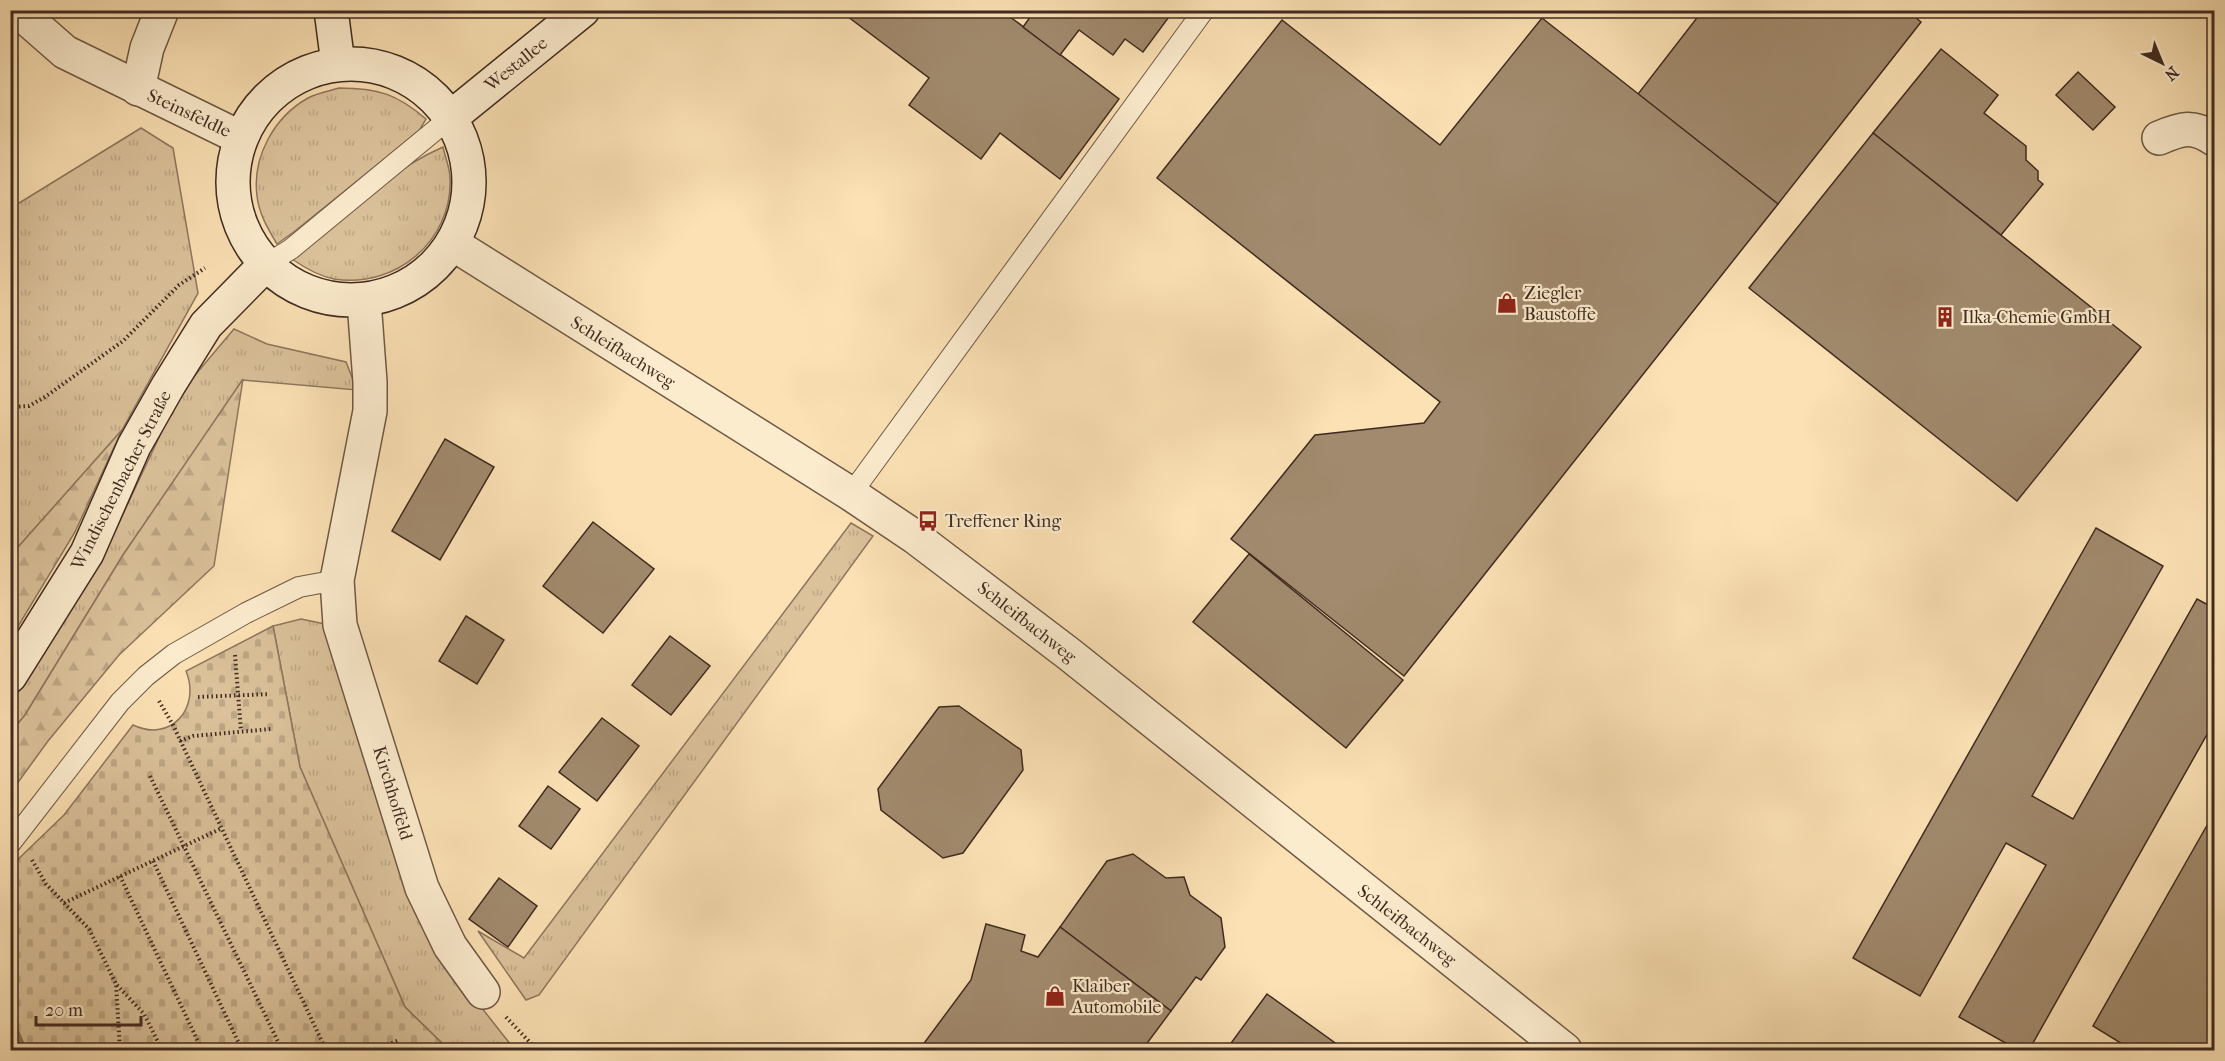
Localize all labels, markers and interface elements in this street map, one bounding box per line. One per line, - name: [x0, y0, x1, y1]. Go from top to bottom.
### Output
- street label: Westallee: [480, 33, 552, 97]
- north arrow: [2132, 33, 2192, 93]
- text: N: [2160, 63, 2183, 85]
- street label: Steinsfeldle: [144, 85, 234, 142]
- place label: Ziegler Baustoffe: [1524, 283, 1596, 325]
- shop icon: Ziegler Baustoffe: [1495, 291, 1519, 315]
- building icon: Ilka-Chemie GmbH: [1933, 305, 1957, 329]
- place label: Ilka-Chemie GmbH: [1962, 307, 2111, 328]
- street label: Schleifbachweg: [567, 312, 679, 393]
- street label: Windischenbacher Straße: [67, 387, 176, 574]
- bus stop icon: Treffener Ring: [916, 509, 940, 533]
- place label: Treffener Ring: [945, 511, 1061, 532]
- street label: Schleifbachweg: [973, 577, 1080, 668]
- street label: Kirchhoffeld: [368, 744, 417, 843]
- street label: Schleifbachweg: [1353, 880, 1460, 971]
- place label: Klaiber Automobile: [1071, 976, 1162, 1018]
- shop icon: Klaiber Automobile: [1043, 984, 1067, 1008]
- scale bar: [36, 989, 141, 1027]
- text: 20 m: [45, 1000, 83, 1021]

